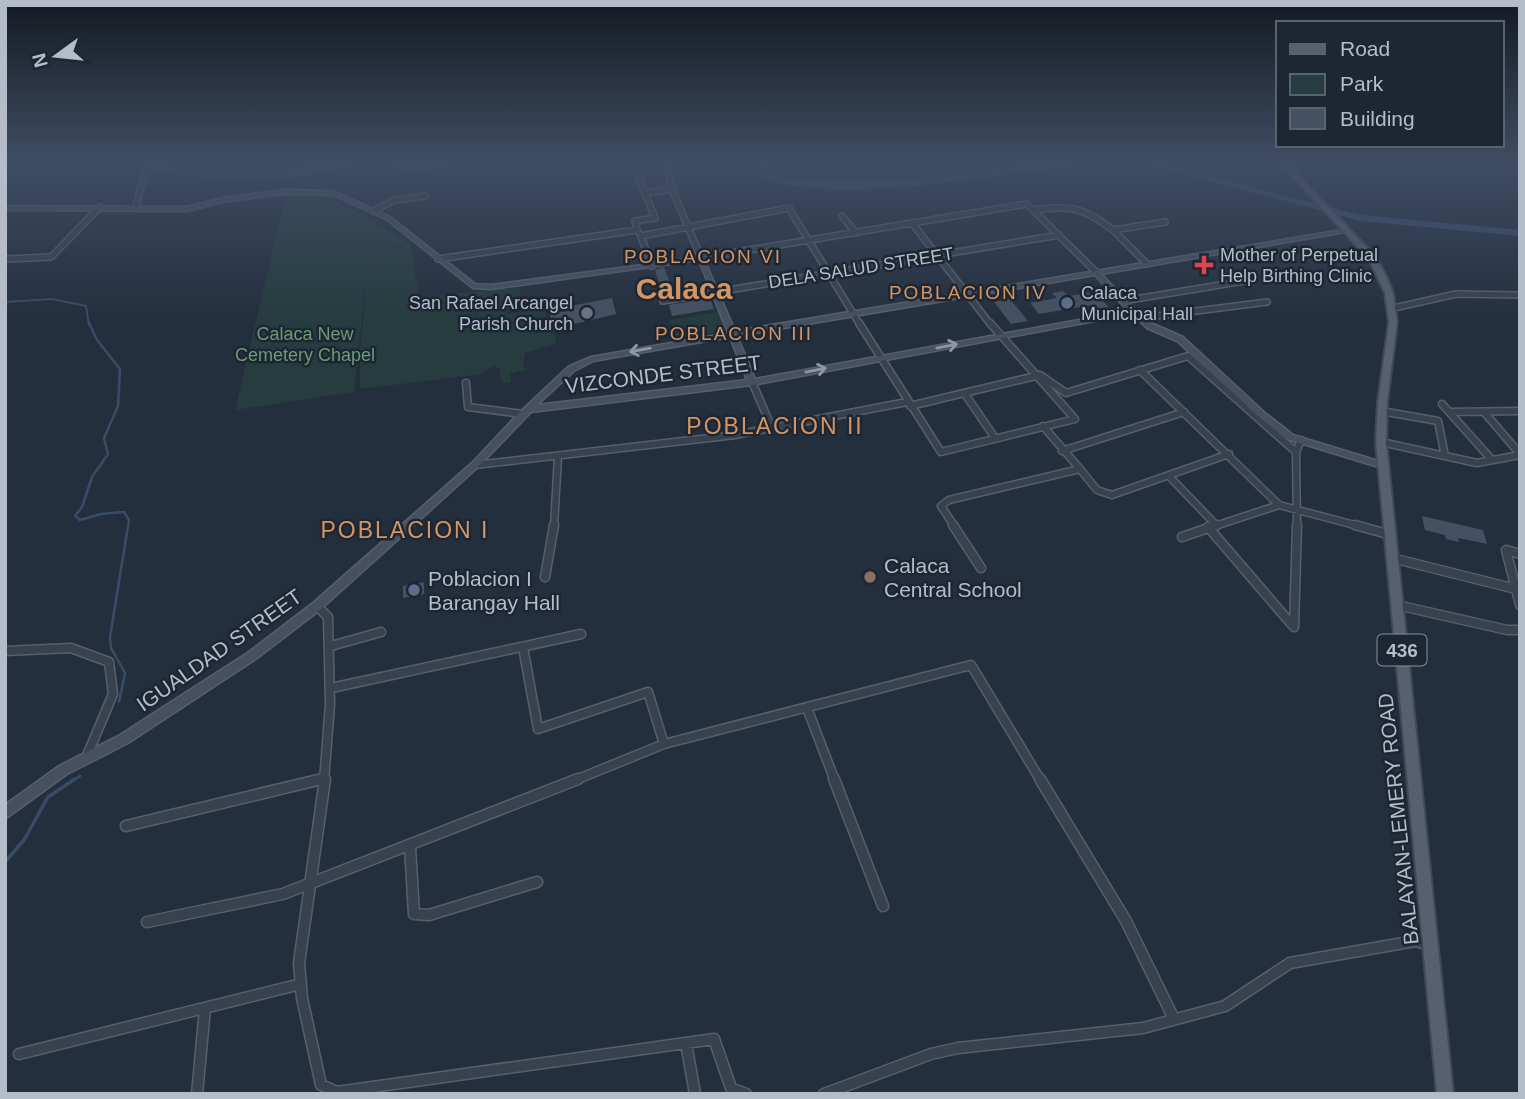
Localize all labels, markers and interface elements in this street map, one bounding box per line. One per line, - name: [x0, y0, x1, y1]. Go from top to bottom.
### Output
- north arrow: [21, 21, 91, 91]
- legend: [1276, 21, 1504, 147]
- text: Road: [1340, 37, 1390, 60]
- text: N: [28, 51, 52, 70]
- text: Park: [1340, 72, 1384, 95]
- text: Building: [1340, 107, 1415, 130]
- street label: DELA SALUD STREET: [767, 243, 955, 293]
- place label: Mother of Perpetual Help Birthing Clinic: [1220, 245, 1378, 286]
- district label: POBLACION VI: [624, 246, 782, 267]
- marker: Mother of Perpetual Help Birthing Clinic: [1194, 255, 1214, 275]
- district label: Calaca: [636, 272, 733, 305]
- district label: POBLACION IV: [889, 282, 1047, 303]
- place label: Calaca Municipal Hall: [1081, 283, 1193, 324]
- place label: San Rafael Arcangel Parish Church: [409, 293, 573, 334]
- marker: Calaca Municipal Hall: [1059, 295, 1075, 311]
- marker: San Rafael Arcangel Parish Church: [579, 305, 595, 321]
- district label: POBLACION III: [655, 323, 813, 344]
- park label: Calaca New Cemetery Chapel: [235, 324, 375, 365]
- one-way arrow: [935, 339, 958, 352]
- one-way arrow: [629, 344, 652, 357]
- street label: VIZCONDE STREET: [564, 351, 762, 397]
- one-way arrow: [804, 363, 827, 377]
- district label: POBLACION II: [686, 413, 864, 439]
- district label: POBLACION I: [321, 517, 489, 543]
- place label: Calaca Central School: [884, 554, 1022, 601]
- place label: Poblacion I Barangay Hall: [428, 567, 560, 614]
- marker: Calaca Central School: [862, 569, 878, 585]
- marker: Poblacion I Barangay Hall: [406, 582, 422, 598]
- street label: IGUALDAD STREET: [132, 584, 306, 716]
- road number: 436: [1378, 635, 1426, 666]
- street label: BALAYAN-LEMERY ROAD: [1373, 692, 1423, 946]

